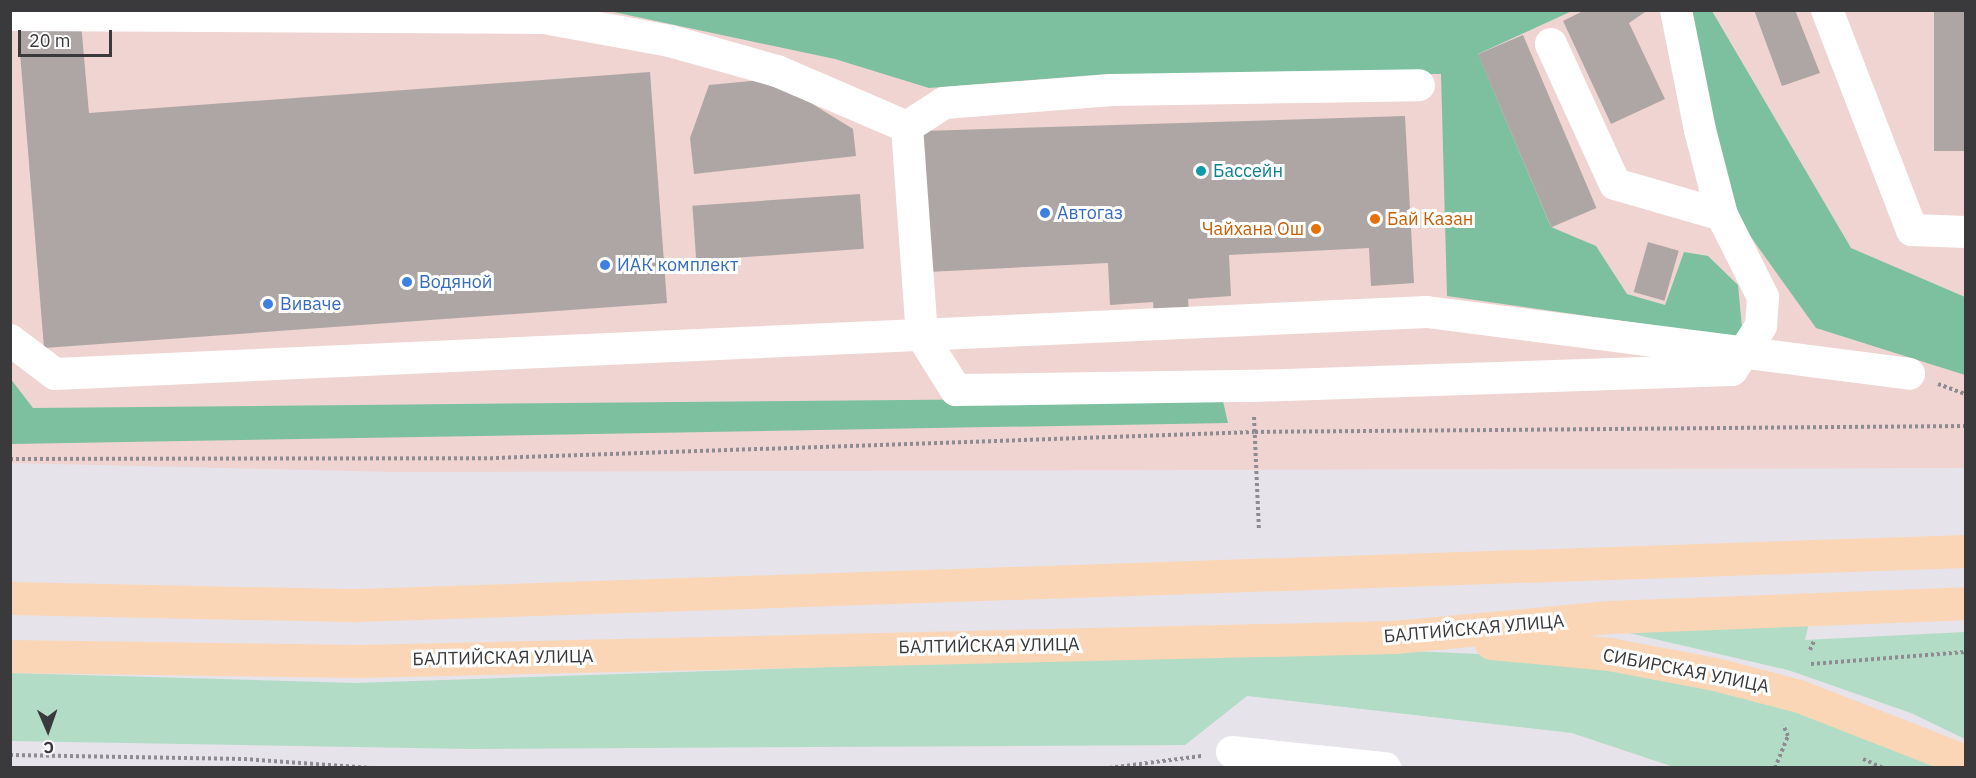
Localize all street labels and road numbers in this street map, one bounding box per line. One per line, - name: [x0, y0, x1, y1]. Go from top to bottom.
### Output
- street label: БАЛТИЙСКАЯ УЛИЦА: [1383, 610, 1565, 648]
- street label: БАЛТИЙСКАЯ УЛИЦА: [898, 634, 1080, 658]
- street label: СИБИРСКАЯ УЛИЦА: [1601, 644, 1771, 698]
- street label: БАЛТИЙСКАЯ УЛИЦА: [412, 646, 594, 670]

